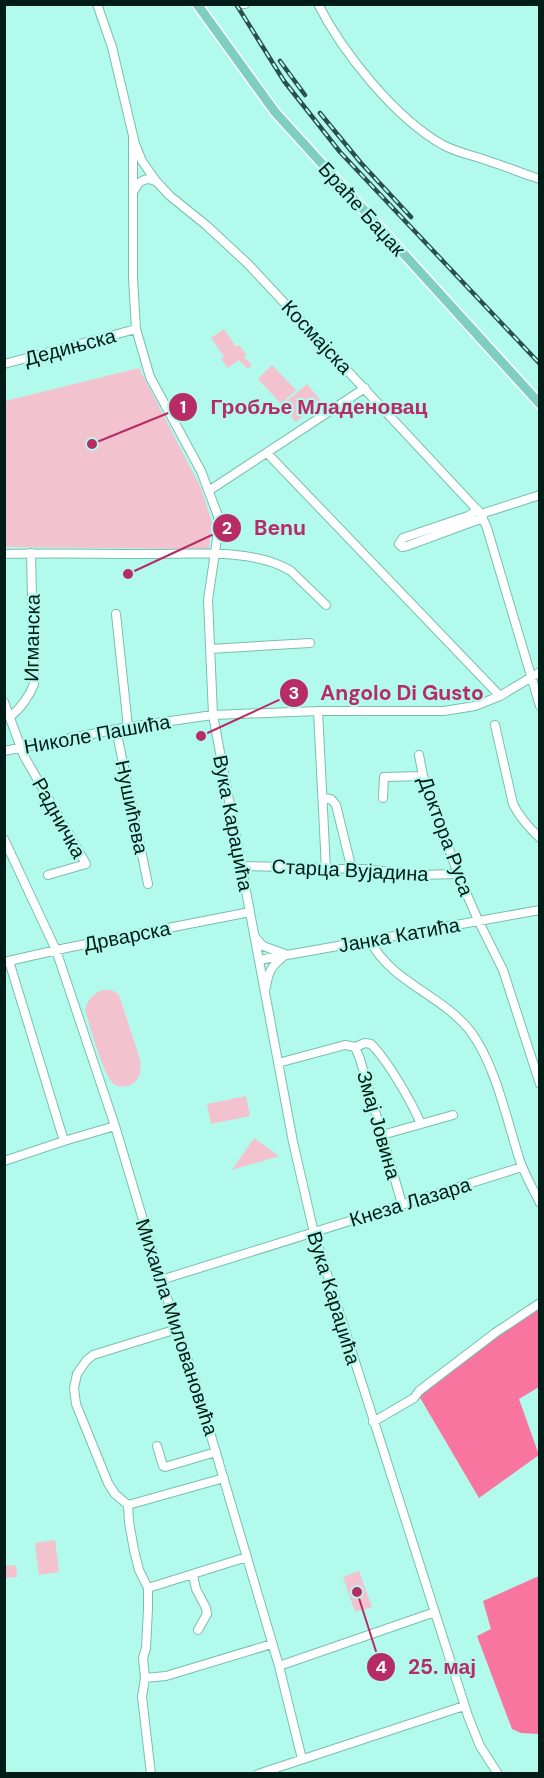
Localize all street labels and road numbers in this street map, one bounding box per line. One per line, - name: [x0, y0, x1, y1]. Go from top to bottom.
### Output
- street label: Браће Баџак: [313, 156, 411, 262]
- street label: Космајска: [276, 294, 359, 380]
- street label: Дедињска: [21, 322, 119, 372]
- street label: Игманска: [18, 593, 46, 682]
- street label: Николе Пашића: [22, 708, 173, 760]
- street label: Вука Караџића: [207, 753, 259, 894]
- street label: Нушићева: [109, 758, 155, 857]
- street label: Доктора Руса: [412, 772, 480, 900]
- street label: Радничка: [26, 773, 92, 864]
- street label: Старца Вујадина: [271, 853, 430, 887]
- street label: Јанка Катића: [336, 911, 463, 958]
- street label: Дрварска: [82, 915, 173, 957]
- street label: Змај Јовина: [351, 1068, 407, 1183]
- street label: Кнеза Лазара: [346, 1171, 475, 1233]
- street label: Михаила Миловановића: [130, 1215, 225, 1440]
- street label: Вука Караџића: [301, 1228, 367, 1369]

